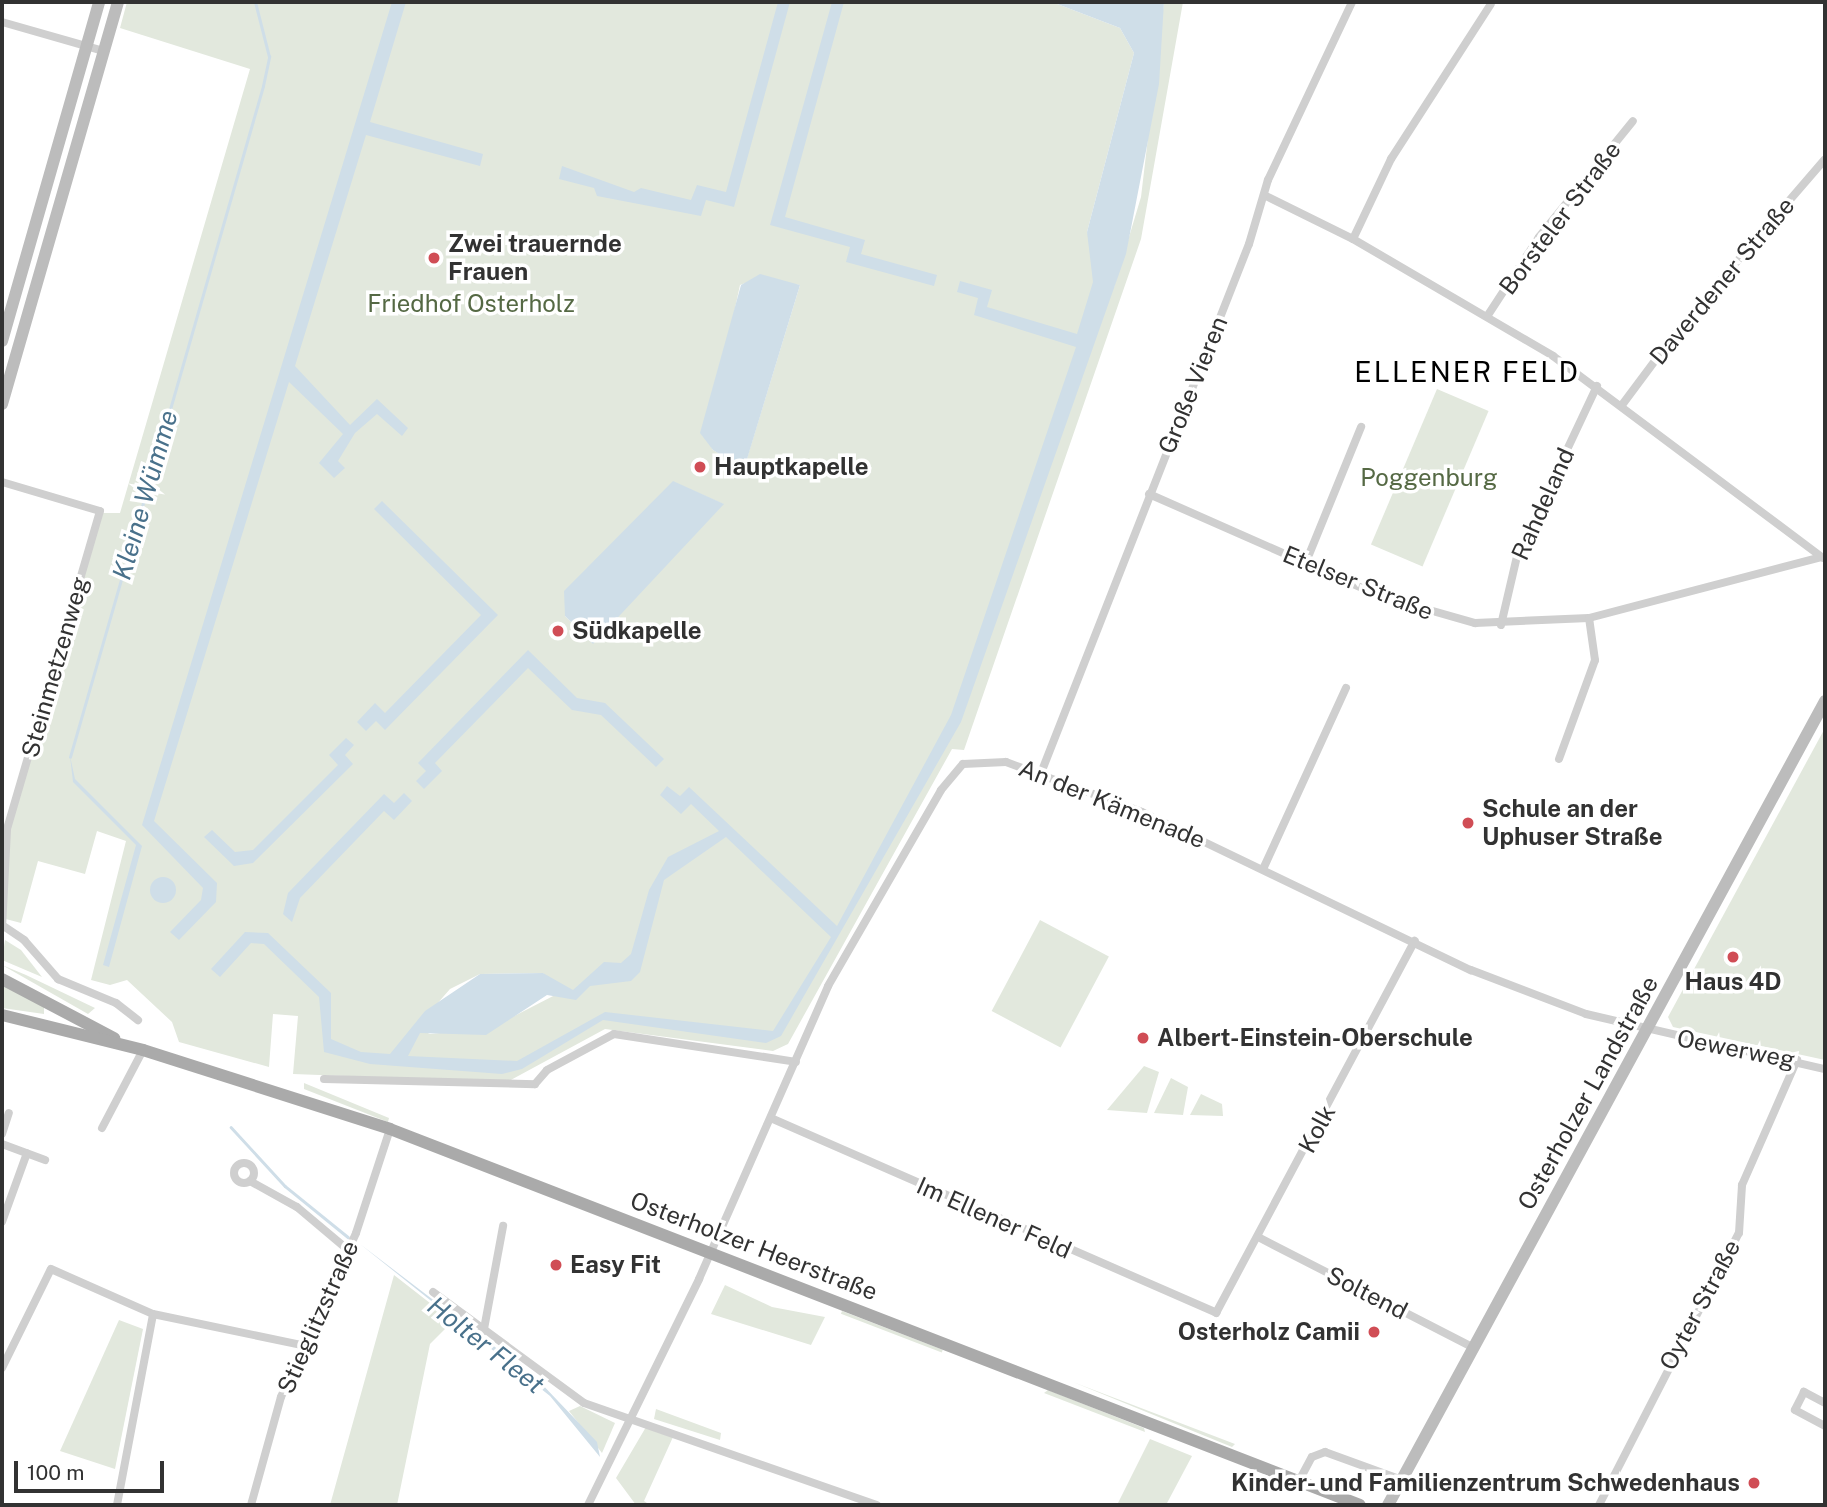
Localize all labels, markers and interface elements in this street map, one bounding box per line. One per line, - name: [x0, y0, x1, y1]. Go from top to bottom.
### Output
- street label: Borsteler Straße: [1493, 136, 1627, 300]
- street label: Daverdener Straße: [1644, 191, 1800, 371]
- place label: Zwei trauernde Frauen: [448, 230, 622, 286]
- marker: Zwei trauernde Frauen: [426, 250, 442, 266]
- park label: Friedhof Osterholz: [367, 290, 575, 318]
- street label: Große Vieren: [1152, 312, 1234, 458]
- district label: ELLENER FELD: [1356, 355, 1578, 389]
- water label: Kleine Wümme: [106, 406, 184, 584]
- street label: Rahdeland: [1506, 444, 1580, 564]
- place label: Hauptkapelle: [714, 453, 869, 481]
- marker: Hauptkapelle: [692, 459, 708, 475]
- park label: Poggenburg: [1360, 464, 1498, 492]
- street label: Etelser Straße: [1279, 540, 1437, 626]
- street label: Steinmetzenweg: [15, 573, 95, 761]
- place label: Südkapelle: [572, 617, 702, 645]
- marker: Südkapelle: [550, 623, 566, 639]
- street label: An der Kämenade: [1015, 753, 1209, 855]
- place label: Schule an der Uphuser Straße: [1482, 795, 1663, 851]
- marker: Schule an der Uphuser Straße: [1460, 815, 1476, 831]
- marker: Haus 4D: [1725, 949, 1741, 965]
- place label: Haus 4D: [1684, 968, 1782, 996]
- street label: Osterholzer Landstraße: [1512, 971, 1664, 1215]
- street label: Oewerweg: [1675, 1023, 1797, 1075]
- place label: Albert-Einstein-Oberschule: [1157, 1024, 1473, 1052]
- marker: Albert-Einstein-Oberschule: [1135, 1030, 1151, 1046]
- street label: Kolk: [1293, 1100, 1341, 1158]
- street label: Im Ellener Feld: [912, 1171, 1076, 1265]
- street label: Osterholzer Heerstraße: [626, 1186, 882, 1306]
- street label: Oyter Straße: [1654, 1235, 1746, 1375]
- street label: Stieglitzstraße: [271, 1236, 365, 1398]
- place label: Easy Fit: [570, 1251, 661, 1279]
- marker: Easy Fit: [548, 1257, 564, 1273]
- street label: Soltend: [1322, 1260, 1412, 1326]
- water label: Holter Fleet: [422, 1290, 550, 1400]
- place label: Osterholz Camii: [1178, 1318, 1360, 1346]
- marker: Osterholz Camii: [1366, 1324, 1382, 1340]
- scale bar: [18, 1448, 168, 1492]
- text: 100 m: [27, 1460, 84, 1485]
- place label: Kinder- und Familienzentrum Schwedenhaus: [1229, 1469, 1740, 1497]
- marker: Kinder- und Familienzentrum Schwedenhaus: [1746, 1475, 1762, 1491]

